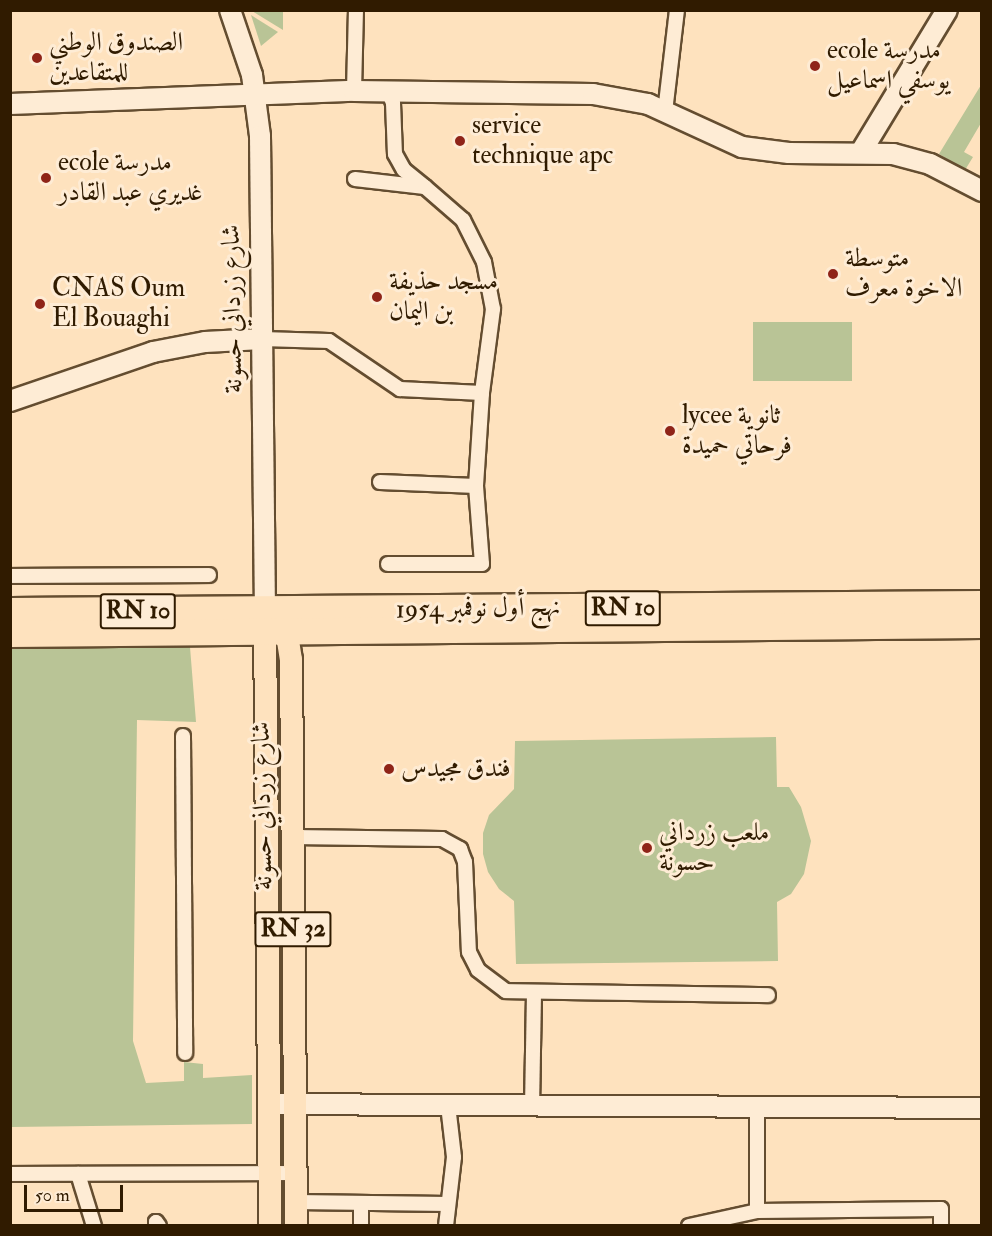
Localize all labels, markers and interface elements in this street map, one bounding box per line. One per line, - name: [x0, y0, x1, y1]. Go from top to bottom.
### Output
- place label: الصندوق الوطني للمتقاعدين: [49, 27, 183, 88]
- place label: ecole مدرسة يوسفي اسماعيل: [827, 35, 950, 96]
- marker: الصندوق الوطني للمتقاعدين: [30, 51, 44, 65]
- marker: ecole مدرسة يوسفي اسماعيل: [808, 59, 822, 73]
- place label: service technique apc: [472, 110, 613, 172]
- marker: service technique apc: [453, 134, 467, 148]
- place label: ecole مدرسة غديري عبد القادر: [58, 147, 203, 208]
- marker: ecole مدرسة غديري عبد القادر: [39, 171, 53, 185]
- street label: شارع زرداني حسونة: [216, 224, 250, 394]
- place label: متوسطة الاخوة معرف: [845, 243, 963, 304]
- place label: مسجد حذيفة بن اليمان: [389, 266, 498, 328]
- marker: متوسطة الاخوة معرف: [826, 267, 840, 281]
- place label: CNAS Oum El Bouaghi: [52, 273, 185, 334]
- marker: مسجد حذيفة بن اليمان: [370, 290, 384, 304]
- marker: CNAS Oum El Bouaghi: [33, 297, 47, 311]
- place label: lycee ثانوية فرحاتي حميدة: [682, 400, 792, 461]
- marker: lycee ثانوية فرحاتي حميدة: [663, 424, 677, 438]
- road number: RN 10: [584, 587, 662, 629]
- road number: RN 10: [99, 590, 177, 632]
- street label: نهج أول نوفمبر 1954: [395, 592, 561, 626]
- street label: شارع زرداني حسونة: [246, 721, 280, 891]
- place label: فندق مجيدس: [401, 753, 511, 785]
- marker: فندق مجيدس: [382, 762, 396, 776]
- place label: ملعب زرداني حسونة: [659, 817, 769, 879]
- marker: ملعب زرداني حسونة: [640, 841, 654, 855]
- road number: RN 32: [254, 908, 332, 950]
- scale bar: [27, 1173, 126, 1211]
- text: 50 m: [35, 1184, 70, 1207]

